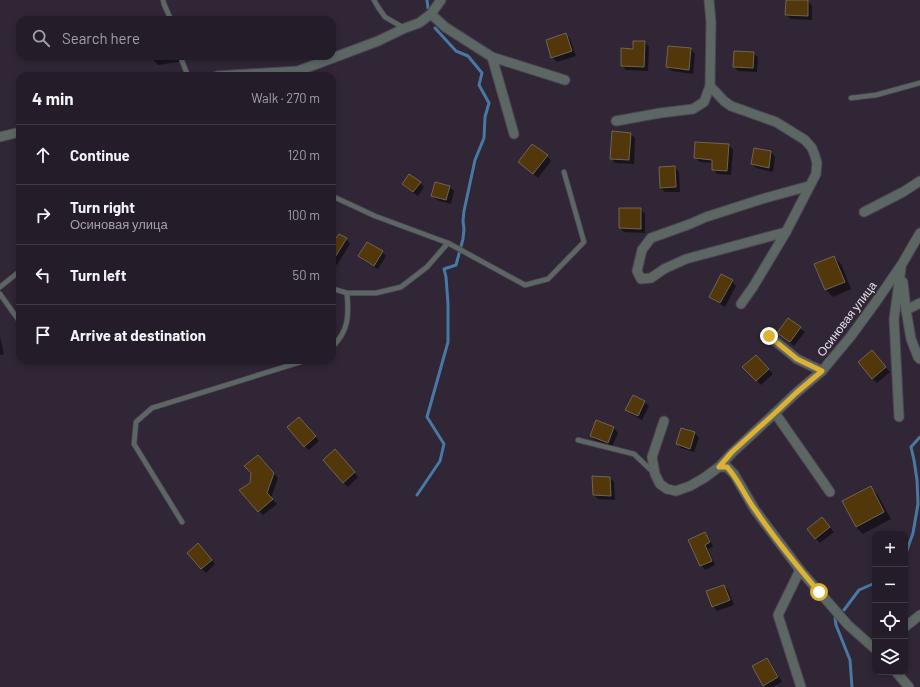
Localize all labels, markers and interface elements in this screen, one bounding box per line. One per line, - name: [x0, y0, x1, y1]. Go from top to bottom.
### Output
- search box: [16, 16, 336, 60]
- icon: search: [30, 27, 52, 49]
- text: Search here: [62, 29, 140, 47]
- text: 4 min: [32, 88, 74, 108]
- text: Walk · 270 m: [251, 90, 320, 106]
- icon: ahead: [32, 144, 54, 166]
- text: Continue: [70, 146, 130, 164]
- text: 120 m: [288, 147, 320, 163]
- text: Turn right: [70, 198, 135, 216]
- icon: right: [32, 204, 54, 226]
- text: 100 m: [287, 207, 320, 223]
- text: Осиновая улица: [70, 216, 168, 232]
- icon: left: [32, 264, 54, 286]
- text: Turn left: [70, 266, 126, 284]
- text: 50 m: [293, 267, 320, 283]
- street label: Осиновая улица: [813, 278, 880, 359]
- icon: arrive: [32, 324, 54, 346]
- text: Arrive at destination: [70, 326, 206, 344]
- route end: [760, 327, 778, 345]
- map controls: [872, 531, 908, 675]
- button: +: [872, 531, 908, 567]
- button: −: [872, 567, 908, 603]
- route start: [810, 583, 828, 601]
- button: locate: [872, 603, 908, 639]
- button: layers: [872, 639, 908, 675]

